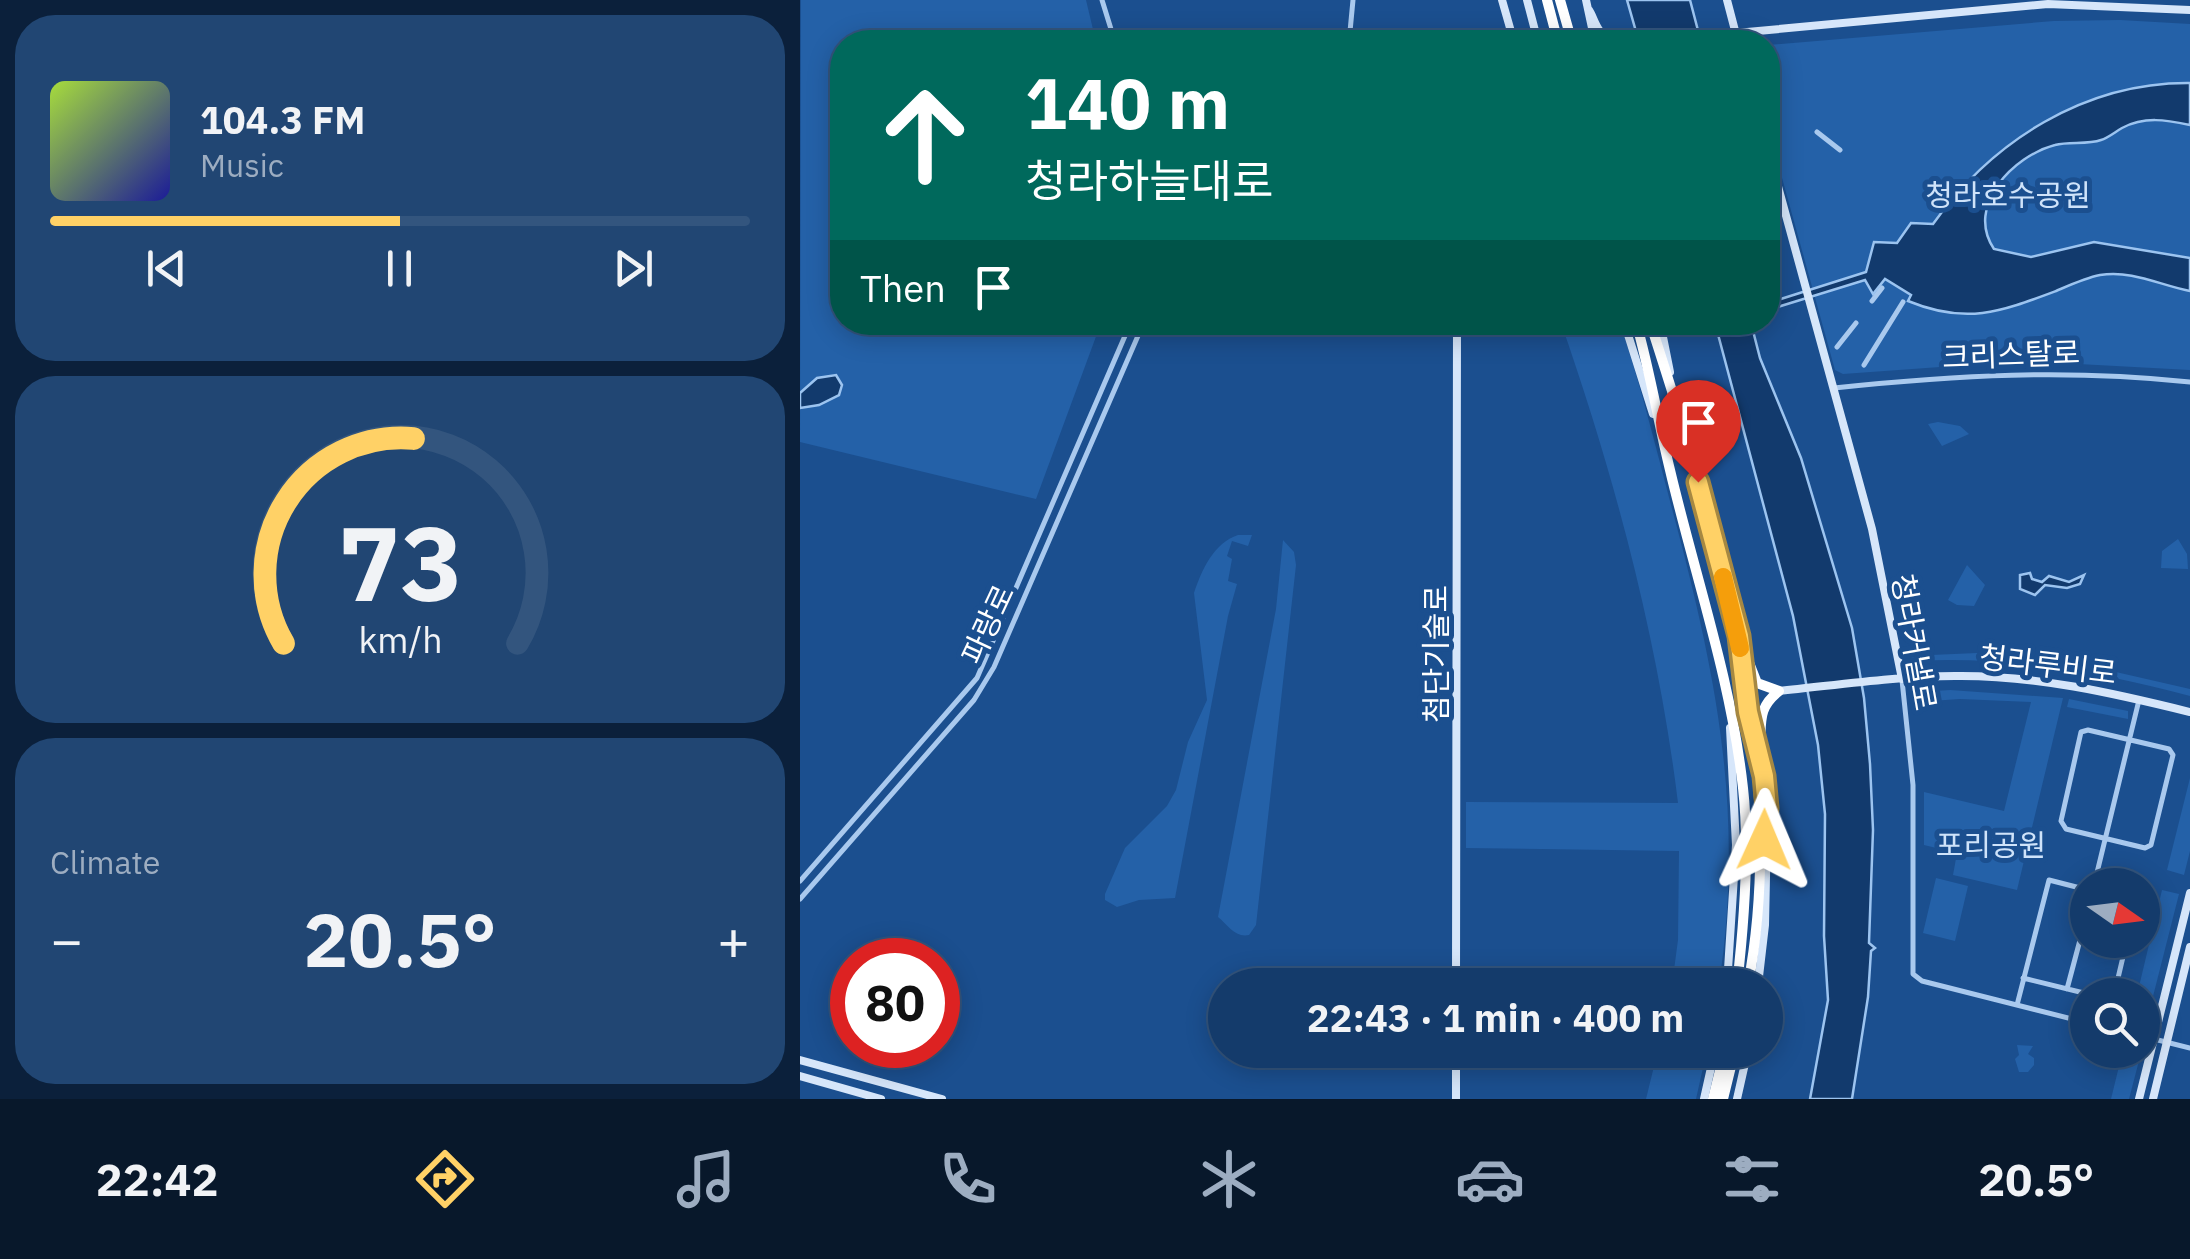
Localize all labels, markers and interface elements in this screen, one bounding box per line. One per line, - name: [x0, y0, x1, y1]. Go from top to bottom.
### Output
- text: 140 m: [1025, 57, 1230, 148]
- icon: ahead: [860, 70, 990, 200]
- text: 104.3 FM: [200, 95, 365, 144]
- text: Music: [200, 144, 284, 186]
- text: 청라하늘대로: [1025, 151, 1273, 209]
- park label: 청라호수공원: [1925, 175, 2091, 214]
- icon: previous: [139, 241, 194, 296]
- icon: pause: [372, 241, 427, 296]
- icon: next: [606, 241, 661, 296]
- icon: arrive: [966, 260, 1021, 315]
- text: Then: [860, 263, 946, 312]
- street label: 크리스탈로: [1941, 332, 2081, 376]
- pin: [1656, 380, 1741, 483]
- icon: arrive: [1671, 395, 1726, 450]
- text: 73: [338, 494, 462, 630]
- street label: 청라커낼로: [1884, 571, 1946, 713]
- street label: 파랑로: [952, 578, 1022, 670]
- street label: 첨단기술로: [1416, 585, 1455, 723]
- text: km/h: [358, 616, 442, 663]
- street label: 청라루비로: [1977, 636, 2119, 692]
- position arrow: [1712, 788, 1816, 892]
- park label: 포리공원: [1936, 825, 2046, 864]
- text: Climate: [50, 841, 160, 883]
- north arrow: [2070, 868, 2160, 958]
- map controls: [2070, 868, 2160, 1068]
- text: 20.5°: [303, 890, 497, 988]
- text: −: [50, 904, 83, 975]
- text: +: [717, 904, 750, 975]
- speed limit sign: 80: [830, 938, 960, 1068]
- button: search: [2070, 978, 2160, 1068]
- text: 22:43 · 1 min · 400 m: [1307, 993, 1684, 1042]
- icon: directions: [410, 1144, 480, 1214]
- icon: music: [671, 1144, 741, 1214]
- icon: phone: [933, 1144, 1003, 1214]
- icon: climate: [1194, 1144, 1264, 1214]
- icon: car: [1455, 1144, 1525, 1214]
- icon: filters: [1717, 1144, 1787, 1214]
- text: 22:42: [96, 1150, 219, 1208]
- text: 20.5°: [1978, 1150, 2094, 1208]

